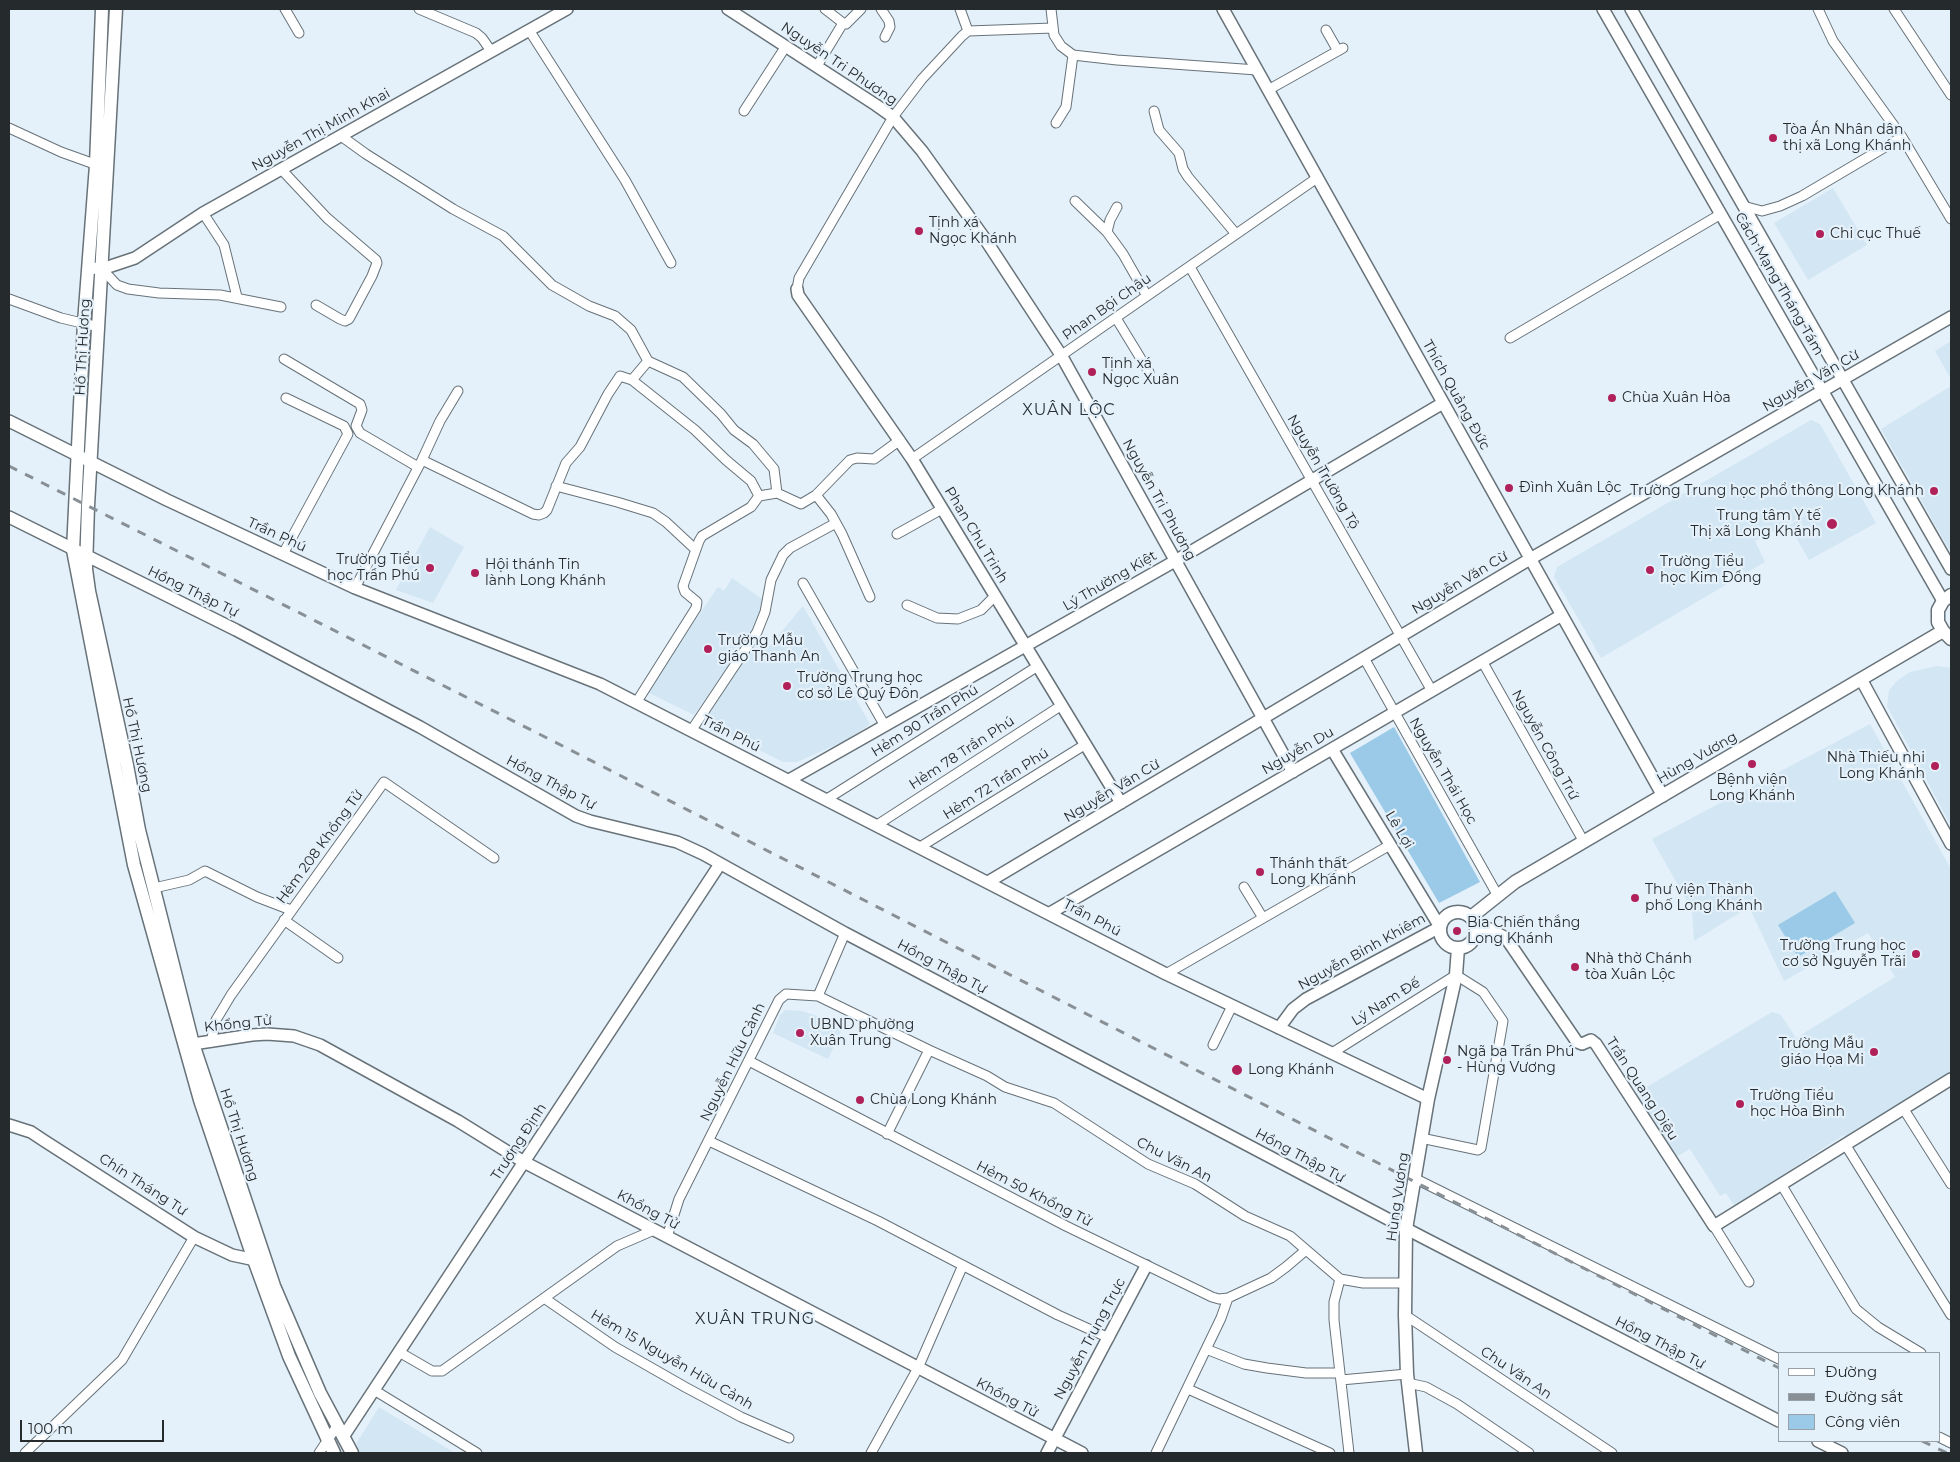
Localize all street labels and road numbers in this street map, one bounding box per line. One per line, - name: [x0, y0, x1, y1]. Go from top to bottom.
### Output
- street label: Nguyễn Tri Phương: [778, 19, 900, 109]
- street label: Nguyễn Thị Minh Khai: [249, 85, 393, 175]
- street label: Cách Mạng Tháng Tám: [1731, 209, 1827, 359]
- street label: Phan Bội Châu: [1059, 270, 1155, 344]
- street label: Hồ Thị Hương: [72, 298, 94, 396]
- street label: Thích Quảng Đức: [1419, 337, 1493, 453]
- street label: Nguyễn Văn Cừ: [1760, 347, 1862, 415]
- street label: Nguyễn Trường Tộ: [1283, 412, 1363, 532]
- street label: Nguyễn Tri Phương: [1119, 436, 1199, 564]
- street label: Phan Chu Trinh: [941, 484, 1011, 586]
- street label: Trần Phú: [245, 514, 309, 556]
- street label: Lý Thường Kiệt: [1060, 547, 1160, 615]
- street label: Nguyễn Văn Cừ: [1409, 548, 1511, 618]
- street label: Hồng Thập Tự: [145, 563, 241, 621]
- street label: Hẻm 90 Trần Phú: [868, 681, 982, 761]
- street label: Nguyễn Công Trứ: [1508, 687, 1582, 803]
- street label: Hồ Thị Hương: [119, 696, 155, 794]
- street label: Trần Phú: [699, 712, 763, 756]
- street label: Hẻm 78 Trần Phú: [906, 713, 1018, 793]
- street label: Nguyễn Thái Học: [1406, 715, 1480, 827]
- street label: Nguyễn Du: [1259, 724, 1337, 778]
- street label: Hùng Vương: [1654, 728, 1740, 788]
- street label: Hẻm 72 Trần Phú: [940, 745, 1052, 823]
- street label: Hồng Thập Tự: [503, 752, 599, 814]
- street label: Nguyễn Văn Cừ: [1061, 756, 1163, 826]
- street label: Hẻm 208 Khổng Tử: [273, 787, 367, 907]
- street label: Lê Lợi: [1381, 808, 1417, 852]
- street label: Trần Phú: [1060, 896, 1124, 940]
- street label: Nguyễn Bỉnh Khiêm: [1296, 910, 1428, 994]
- street label: Hồng Thập Tự: [894, 936, 990, 998]
- street label: Lý Nam Đế: [1349, 974, 1423, 1030]
- street label: Nguyễn Hữu Cảnh: [697, 1000, 769, 1124]
- street label: Khổng Tử: [203, 1012, 273, 1036]
- street label: Trần Quang Diệu: [1602, 1034, 1682, 1144]
- street label: Hồ Thị Hương: [216, 1086, 262, 1184]
- street label: Trương Định: [488, 1100, 550, 1184]
- street label: Hồng Thập Tự: [1252, 1125, 1348, 1187]
- street label: Chu Văn An: [1133, 1134, 1215, 1186]
- street label: Chín Tháng Tư: [96, 1150, 190, 1220]
- street label: Hùng Vương: [1383, 1151, 1413, 1243]
- street label: Hẻm 50 Khổng Tử: [973, 1158, 1095, 1230]
- street label: Khổng Tử: [614, 1187, 682, 1233]
- street label: Nguyễn Trung Trực: [1051, 1275, 1129, 1403]
- street label: Hẻm 15 Nguyễn Hữu Cảnh: [588, 1306, 756, 1414]
- street label: Hồng Thập Tự: [1612, 1313, 1708, 1373]
- street label: Chu Văn An: [1477, 1343, 1555, 1403]
- street label: Khổng Tử: [973, 1375, 1041, 1421]

